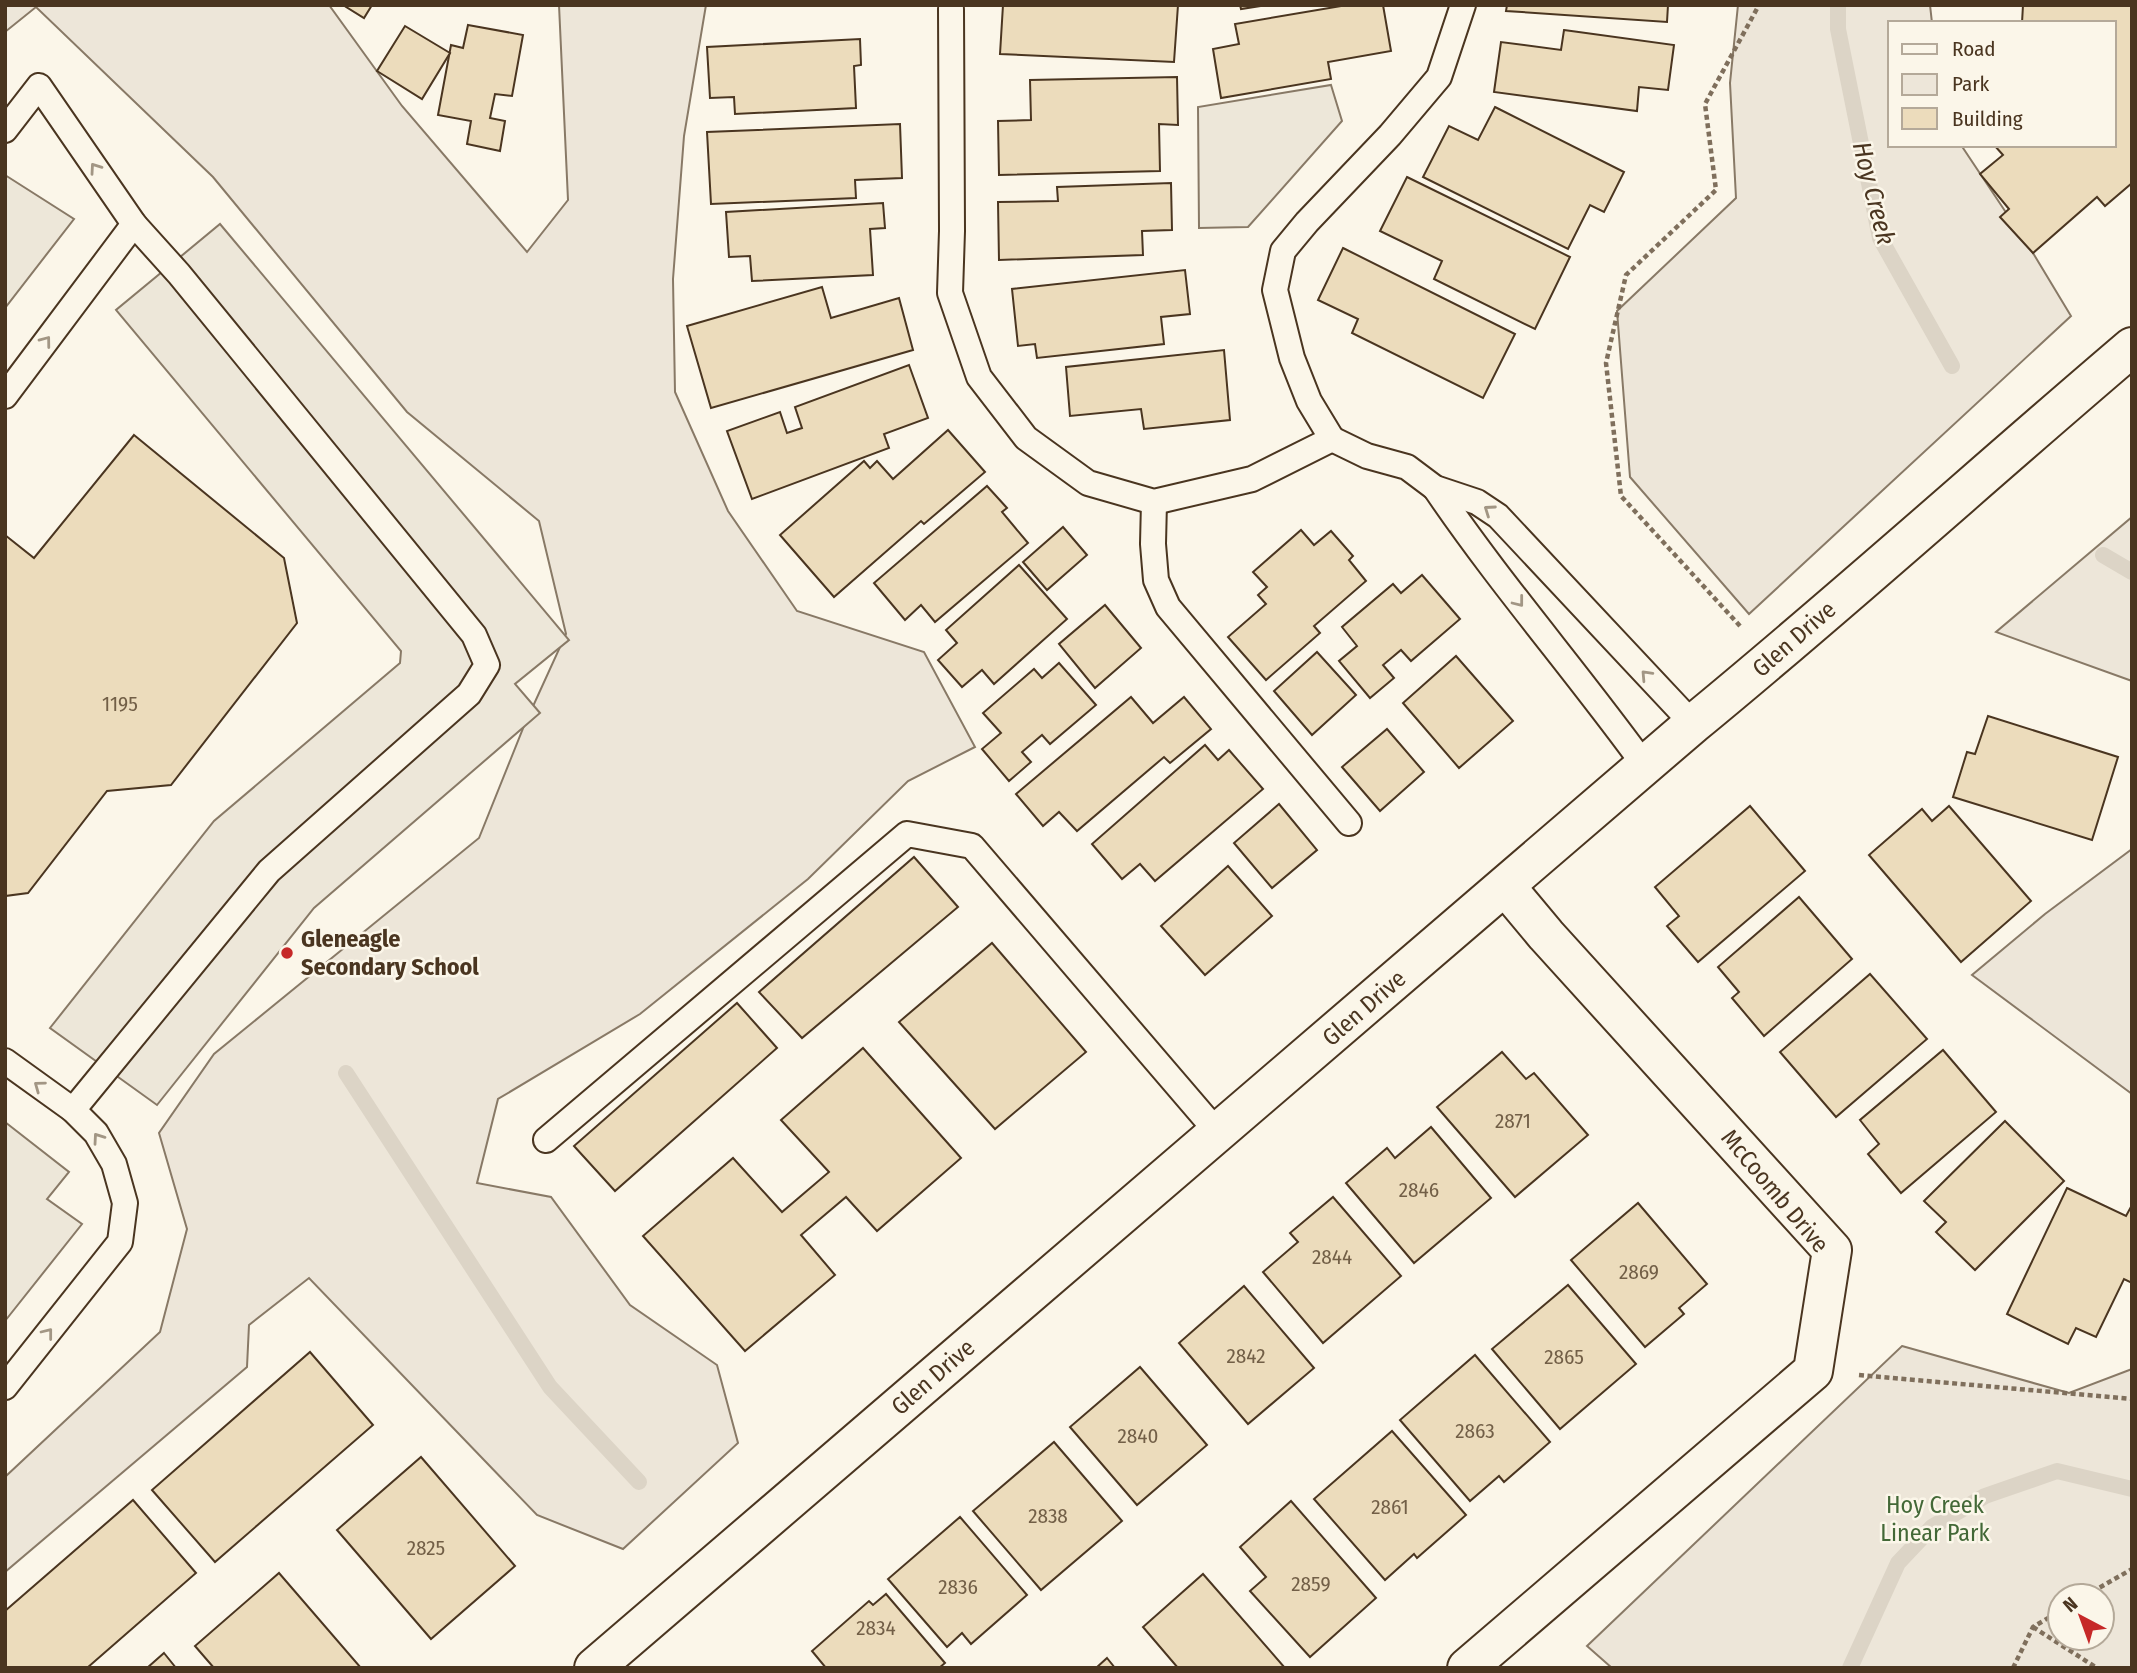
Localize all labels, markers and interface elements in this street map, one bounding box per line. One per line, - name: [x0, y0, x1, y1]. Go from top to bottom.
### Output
- legend: [1888, 21, 2116, 147]
- text: Road: [1952, 36, 1996, 62]
- text: Park: [1952, 71, 1990, 97]
- text: Building: [1952, 106, 2023, 132]
- water label: Hoy Creek: [1846, 138, 1901, 248]
- one-way arrow: [91, 163, 104, 176]
- one-way arrow: [38, 337, 51, 349]
- one-way arrow: [1484, 506, 1497, 518]
- one-way arrow: [1511, 593, 1523, 606]
- street label: Glen Drive: [1747, 595, 1841, 683]
- one-way arrow: [1642, 670, 1655, 683]
- house number: 1195: [102, 691, 138, 717]
- place label: Gleneagle Secondary School: [301, 925, 479, 981]
- marker: Gleneagle Secondary School: [279, 945, 295, 961]
- street label: Glen Drive: [1317, 964, 1411, 1052]
- one-way arrow: [34, 1082, 47, 1094]
- house number: 2871: [1495, 1108, 1531, 1134]
- street label: McCoomb Drive: [1715, 1124, 1835, 1258]
- one-way arrow: [94, 1133, 106, 1146]
- house number: 2846: [1399, 1177, 1439, 1203]
- house number: 2844: [1312, 1244, 1352, 1270]
- house number: 2869: [1619, 1259, 1659, 1285]
- one-way arrow: [39, 1329, 52, 1341]
- street label: Glen Drive: [886, 1333, 980, 1421]
- house number: 2842: [1227, 1343, 1265, 1369]
- house number: 2865: [1544, 1344, 1584, 1370]
- house number: 2863: [1455, 1418, 1495, 1444]
- house number: 2840: [1118, 1423, 1158, 1449]
- park label: Hoy Creek Linear Park: [1880, 1491, 1990, 1547]
- house number: 2861: [1371, 1494, 1409, 1520]
- house number: 2838: [1028, 1503, 1068, 1529]
- house number: 2825: [407, 1535, 445, 1561]
- house number: 2859: [1291, 1571, 1331, 1597]
- house number: 2836: [938, 1574, 978, 1600]
- north arrow: [2046, 1582, 2116, 1652]
- text: N: [2058, 1592, 2082, 1617]
- house number: 2834: [856, 1615, 896, 1641]

